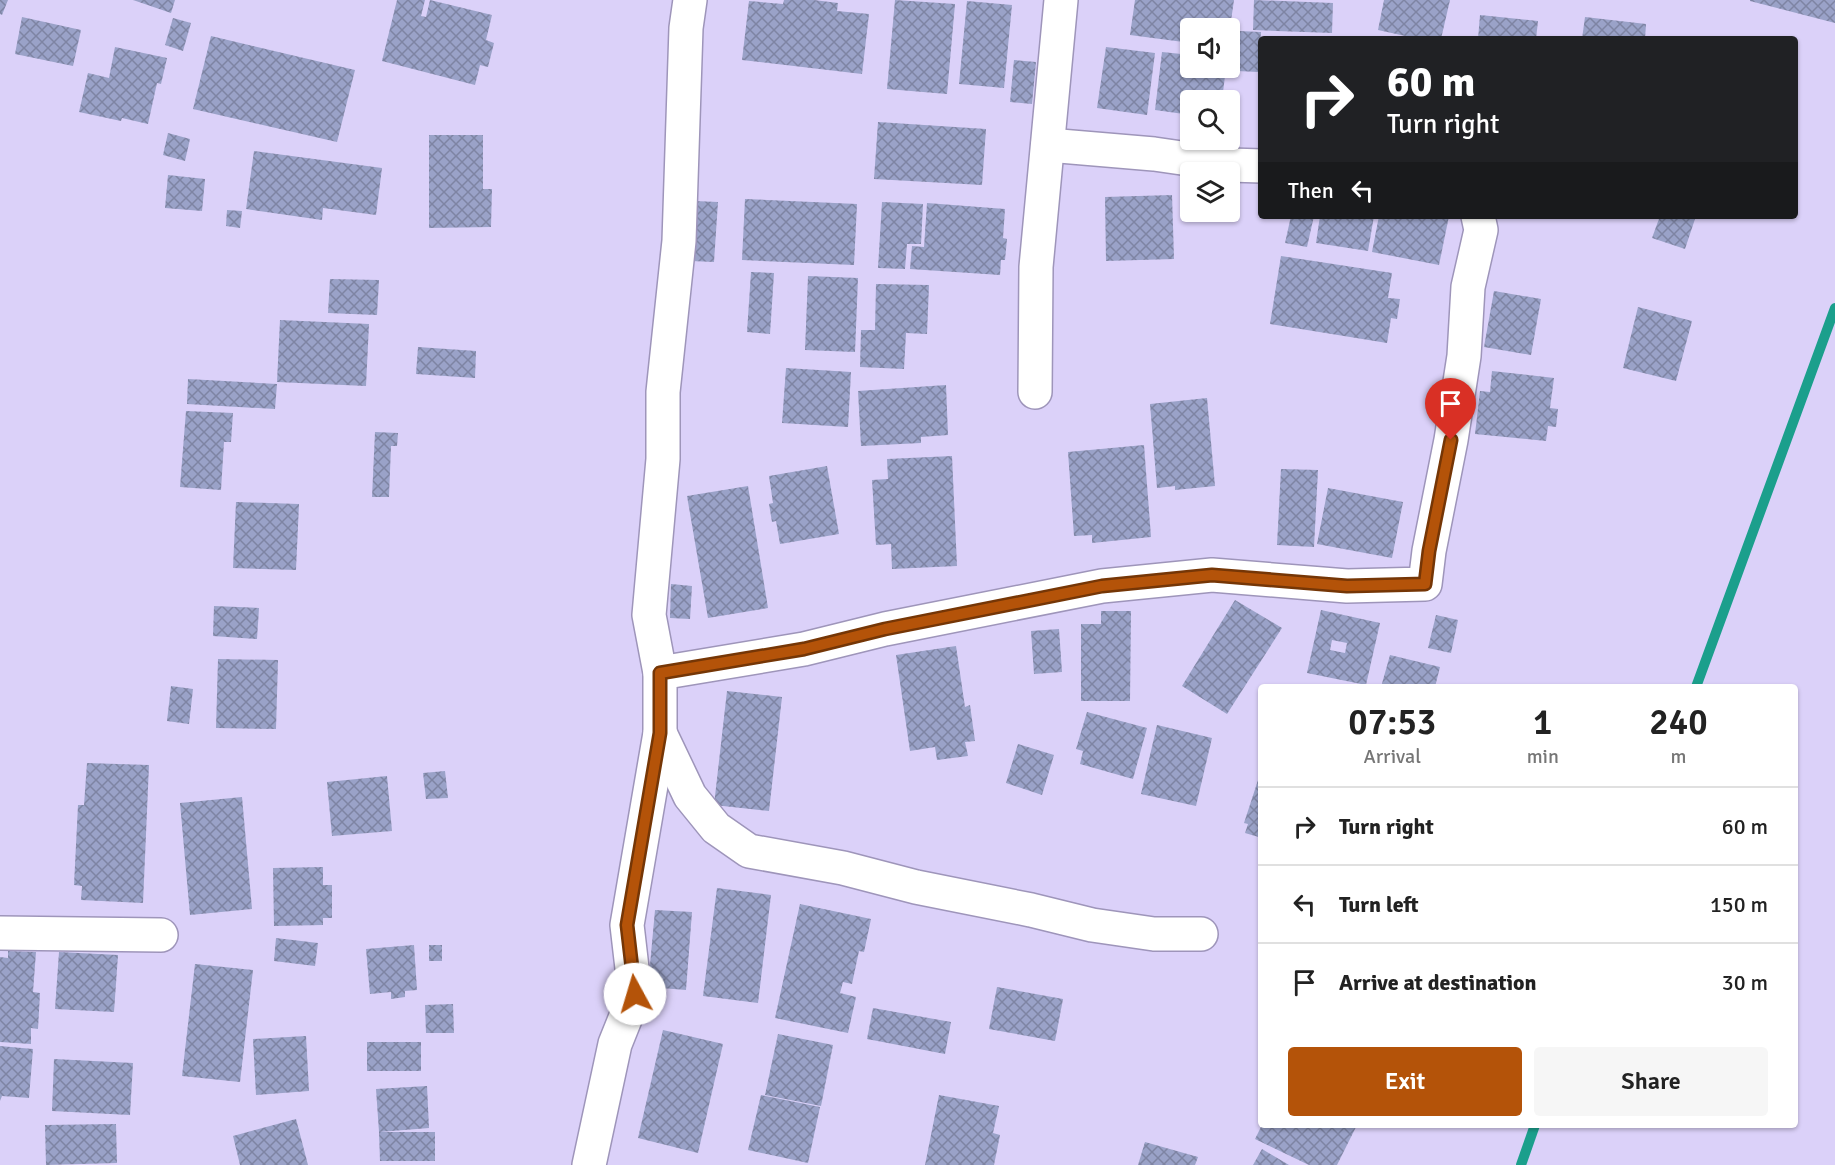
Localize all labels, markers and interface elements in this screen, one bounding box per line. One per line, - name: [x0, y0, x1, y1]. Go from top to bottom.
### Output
- map controls: [1180, 18, 1240, 222]
- button: sound: [1180, 18, 1240, 78]
- text: 60 m: [1387, 57, 1476, 108]
- icon: right: [1288, 60, 1366, 138]
- button: search: [1180, 90, 1240, 150]
- text: Turn right: [1387, 108, 1500, 141]
- button: layers: [1180, 162, 1240, 222]
- icon: left: [1346, 174, 1379, 207]
- text: Then: [1288, 177, 1334, 204]
- pin: [1425, 378, 1476, 440]
- icon: arrive: [1434, 387, 1467, 420]
- text: 07:53: [1348, 700, 1436, 745]
- text: 1: [1533, 700, 1553, 745]
- text: 240: [1649, 700, 1708, 745]
- text: Arrival: [1364, 744, 1421, 769]
- text: min: [1527, 744, 1559, 769]
- text: m: [1670, 744, 1686, 769]
- icon: right: [1288, 810, 1321, 843]
- text: Turn right: [1339, 813, 1434, 840]
- text: 60 m: [1722, 813, 1768, 840]
- icon: left: [1288, 888, 1321, 921]
- text: Turn left: [1339, 891, 1419, 918]
- text: 150 m: [1710, 891, 1768, 918]
- position arrow: [603, 962, 667, 1026]
- icon: arrive: [1288, 966, 1321, 999]
- text: Arrive at destination: [1339, 969, 1536, 996]
- text: 30 m: [1722, 969, 1768, 996]
- button: Exit: [1288, 1047, 1522, 1116]
- button: Share: [1534, 1047, 1768, 1116]

